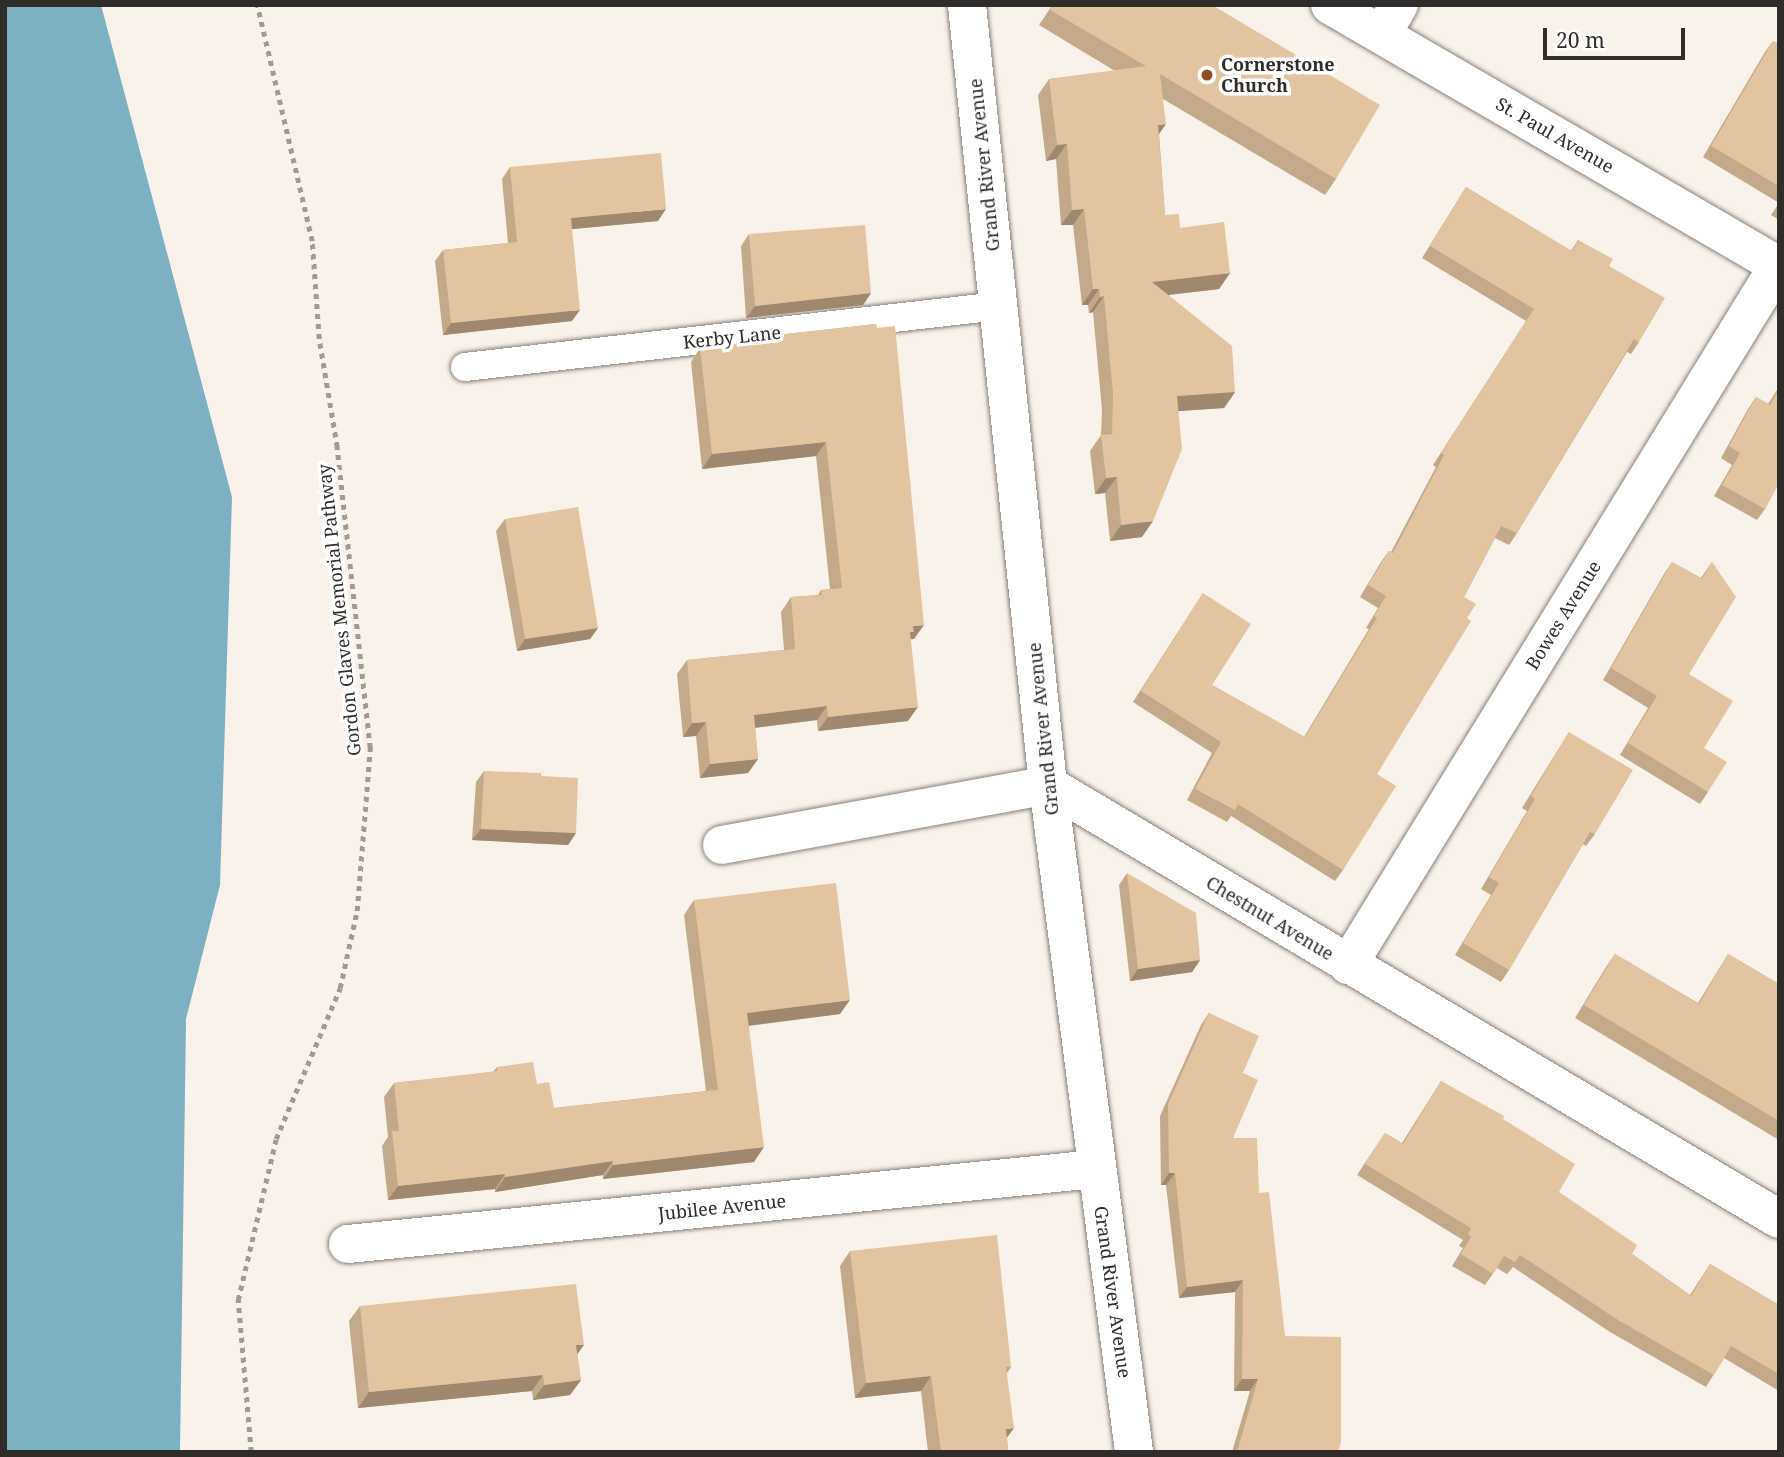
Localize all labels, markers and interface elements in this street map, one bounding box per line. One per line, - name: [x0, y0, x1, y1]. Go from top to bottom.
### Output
- scale bar: [1546, 14, 1688, 58]
- text: 20 m: [1556, 26, 1605, 54]
- place label: Cornerstone Church: [1221, 54, 1335, 96]
- marker: Cornerstone Church: [1199, 67, 1215, 83]
- street label: Grand River Avenue: [964, 78, 1004, 252]
- street label: St. Paul Avenue: [1492, 93, 1618, 177]
- street label: Kerby Lane: [682, 321, 782, 353]
- street label: Gordon Glaves Memorial Pathway: [313, 463, 365, 757]
- street label: Bowes Avenue: [1521, 557, 1605, 673]
- street label: Grand River Avenue: [1023, 642, 1063, 816]
- street label: Chestnut Avenue: [1202, 871, 1338, 965]
- street label: Jubilee Avenue: [657, 1190, 787, 1224]
- street label: Grand River Avenue: [1090, 1205, 1136, 1379]

